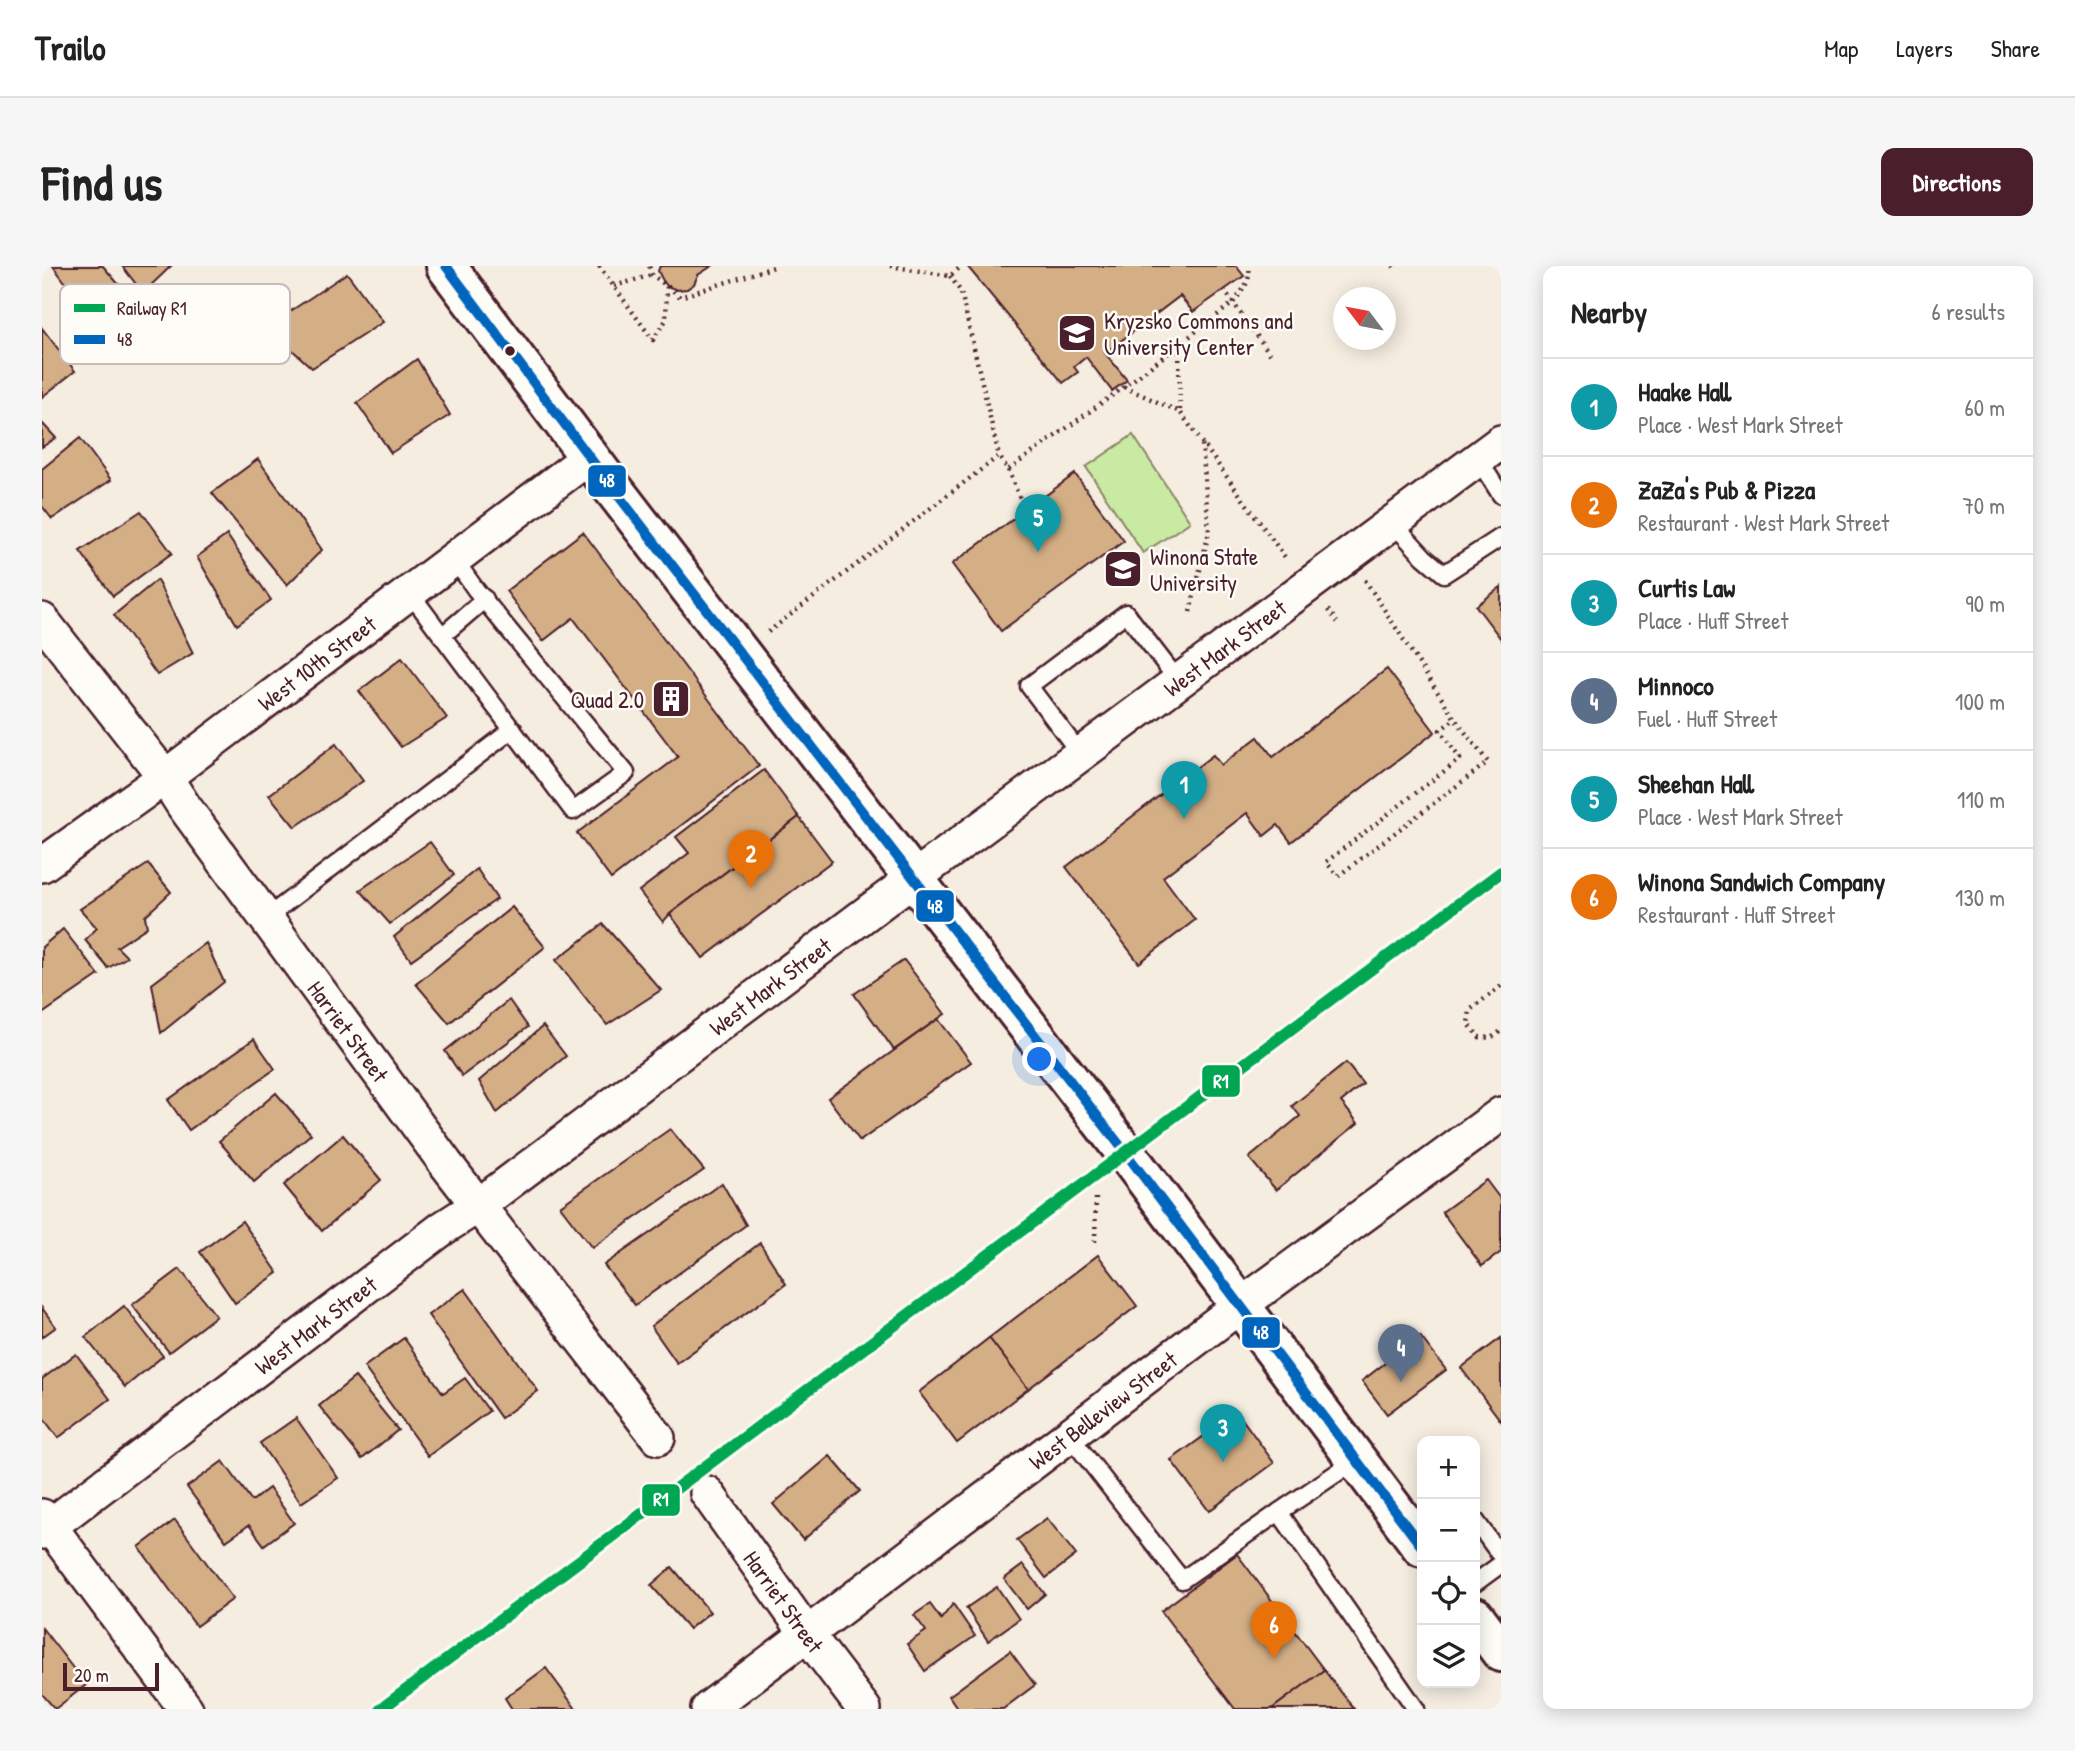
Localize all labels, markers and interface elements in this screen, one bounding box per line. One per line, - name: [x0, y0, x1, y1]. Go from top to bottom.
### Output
- text: Trailo: [35, 26, 106, 70]
- text: Map: [1824, 32, 1858, 64]
- text: Layers: [1896, 32, 1953, 64]
- text: Share: [1991, 32, 2040, 64]
- button: Directions: [1881, 148, 2033, 216]
- text: Find us: [42, 149, 162, 215]
- legend: [60, 284, 290, 364]
- north arrow: [1333, 287, 1396, 350]
- text: Nearby: [1571, 292, 1647, 332]
- text: Railway R1: [117, 295, 187, 321]
- text: 6 results: [1932, 296, 2005, 327]
- place label: Kryzsko Commons and University Center: [1104, 305, 1293, 362]
- school or university icon: Kryzsko Commons and University Center: [1056, 312, 1098, 354]
- text: 48: [117, 326, 132, 352]
- unlabelled marker: [503, 344, 517, 358]
- text: Haake Hall: [1638, 374, 1731, 409]
- text: 1: [1590, 392, 1598, 423]
- text: 60 m: [1965, 392, 2005, 423]
- text: Place · West Mark Street: [1638, 409, 1843, 440]
- line badge: 48: [587, 464, 627, 498]
- text: 48: [599, 467, 615, 493]
- text: ZaZa's Pub & Pizza: [1638, 472, 1815, 507]
- text: 2: [1589, 490, 1599, 521]
- text: 70 m: [1962, 490, 2005, 521]
- pin: 5: [1015, 494, 1061, 552]
- text: Restaurant · West Mark Street: [1638, 507, 1889, 538]
- place label: Winona State University: [1150, 541, 1258, 598]
- school or university icon: Winona State University: [1102, 548, 1144, 590]
- text: Curtis Law: [1638, 570, 1735, 605]
- text: 3: [1589, 588, 1599, 619]
- text: 90 m: [1965, 588, 2005, 619]
- street label: West Mark Street: [1157, 591, 1293, 703]
- text: Place · Huff Street: [1638, 605, 1788, 636]
- street label: West 10th Street: [251, 607, 383, 717]
- text: Minnoco: [1638, 668, 1714, 703]
- building icon: Quad 2.0: [650, 678, 692, 720]
- place label: Quad 2.0: [570, 684, 644, 715]
- text: 4: [1590, 686, 1598, 717]
- text: 100 m: [1955, 686, 2005, 717]
- text: Fuel · Huff Street: [1638, 703, 1777, 734]
- pin: 1: [1161, 761, 1207, 819]
- text: Sheehan Hall: [1638, 766, 1754, 801]
- text: 5: [1589, 784, 1599, 815]
- text: 110 m: [1957, 784, 2005, 815]
- text: Place · West Mark Street: [1638, 801, 1843, 832]
- pin: 2: [728, 830, 774, 888]
- text: Winona Sandwich Company: [1638, 864, 1885, 899]
- text: 6: [1589, 882, 1599, 913]
- text: 130 m: [1955, 882, 2005, 913]
- line badge: 48: [915, 889, 955, 923]
- text: 48: [927, 893, 943, 919]
- text: Restaurant · Huff Street: [1638, 899, 1835, 930]
- street label: West Mark Street: [702, 929, 838, 1042]
- street label: Harriet Street: [301, 974, 397, 1089]
- your location: [1022, 1042, 1056, 1076]
- line badge: R1: [1201, 1064, 1241, 1098]
- text: R1: [1213, 1068, 1229, 1094]
- street label: West Mark Street: [248, 1268, 383, 1381]
- line badge: 48: [1241, 1316, 1281, 1349]
- text: 48: [1253, 1319, 1269, 1345]
- pin: 4: [1378, 1324, 1424, 1382]
- street label: West Belleview Street: [1022, 1343, 1184, 1476]
- pin: 3: [1200, 1404, 1246, 1462]
- map controls: [1417, 1436, 1480, 1688]
- button: +: [1417, 1436, 1480, 1499]
- line badge: R1: [641, 1483, 681, 1517]
- text: R1: [653, 1486, 669, 1512]
- button: −: [1417, 1499, 1480, 1562]
- street label: Harriet Street: [737, 1544, 832, 1660]
- button: locate: [1417, 1562, 1480, 1625]
- pin: 6: [1251, 1601, 1297, 1659]
- button: layers: [1417, 1625, 1480, 1688]
- scale bar: [63, 1660, 159, 1692]
- text: 20 m: [74, 1662, 109, 1688]

